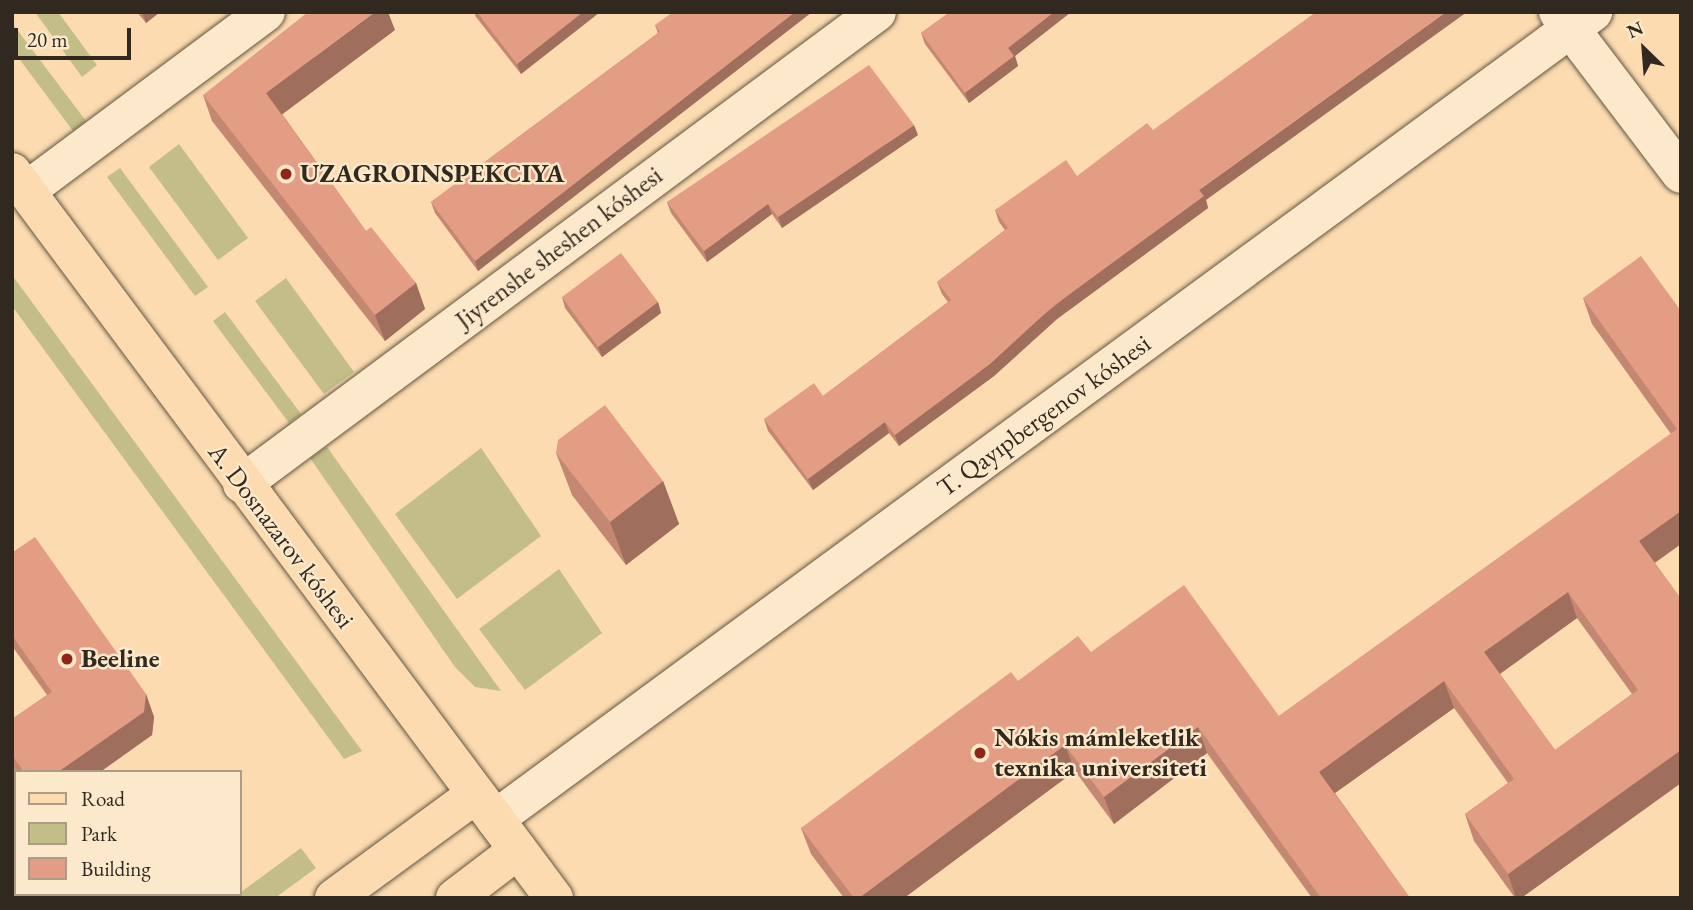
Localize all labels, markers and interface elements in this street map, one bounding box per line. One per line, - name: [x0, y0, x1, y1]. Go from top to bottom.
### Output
- scale bar: [18, 14, 135, 58]
- north arrow: [1609, 14, 1679, 84]
- text: N: [1623, 15, 1647, 44]
- text: 20 m: [27, 26, 68, 53]
- place label: UZAGROINSPEKCIYA: [300, 158, 565, 190]
- street label: Jiyrenshe sheshen kóshesi: [449, 160, 669, 336]
- marker: UZAGROINSPEKCIYA: [278, 166, 294, 182]
- street label: T. Qayıpbergenov kóshesi: [931, 328, 1157, 504]
- street label: A. Dosnazarov kóshesi: [201, 437, 361, 635]
- place label: Beeline: [81, 643, 160, 675]
- marker: Beeline: [59, 651, 75, 667]
- place label: Nókis mámleketlik texnika universiteti: [994, 722, 1207, 784]
- marker: Nókis mámleketlik texnika universiteti: [972, 745, 988, 761]
- legend: [14, 770, 242, 896]
- text: Road: [81, 785, 125, 812]
- text: Park: [81, 820, 117, 847]
- text: Building: [81, 855, 151, 882]

